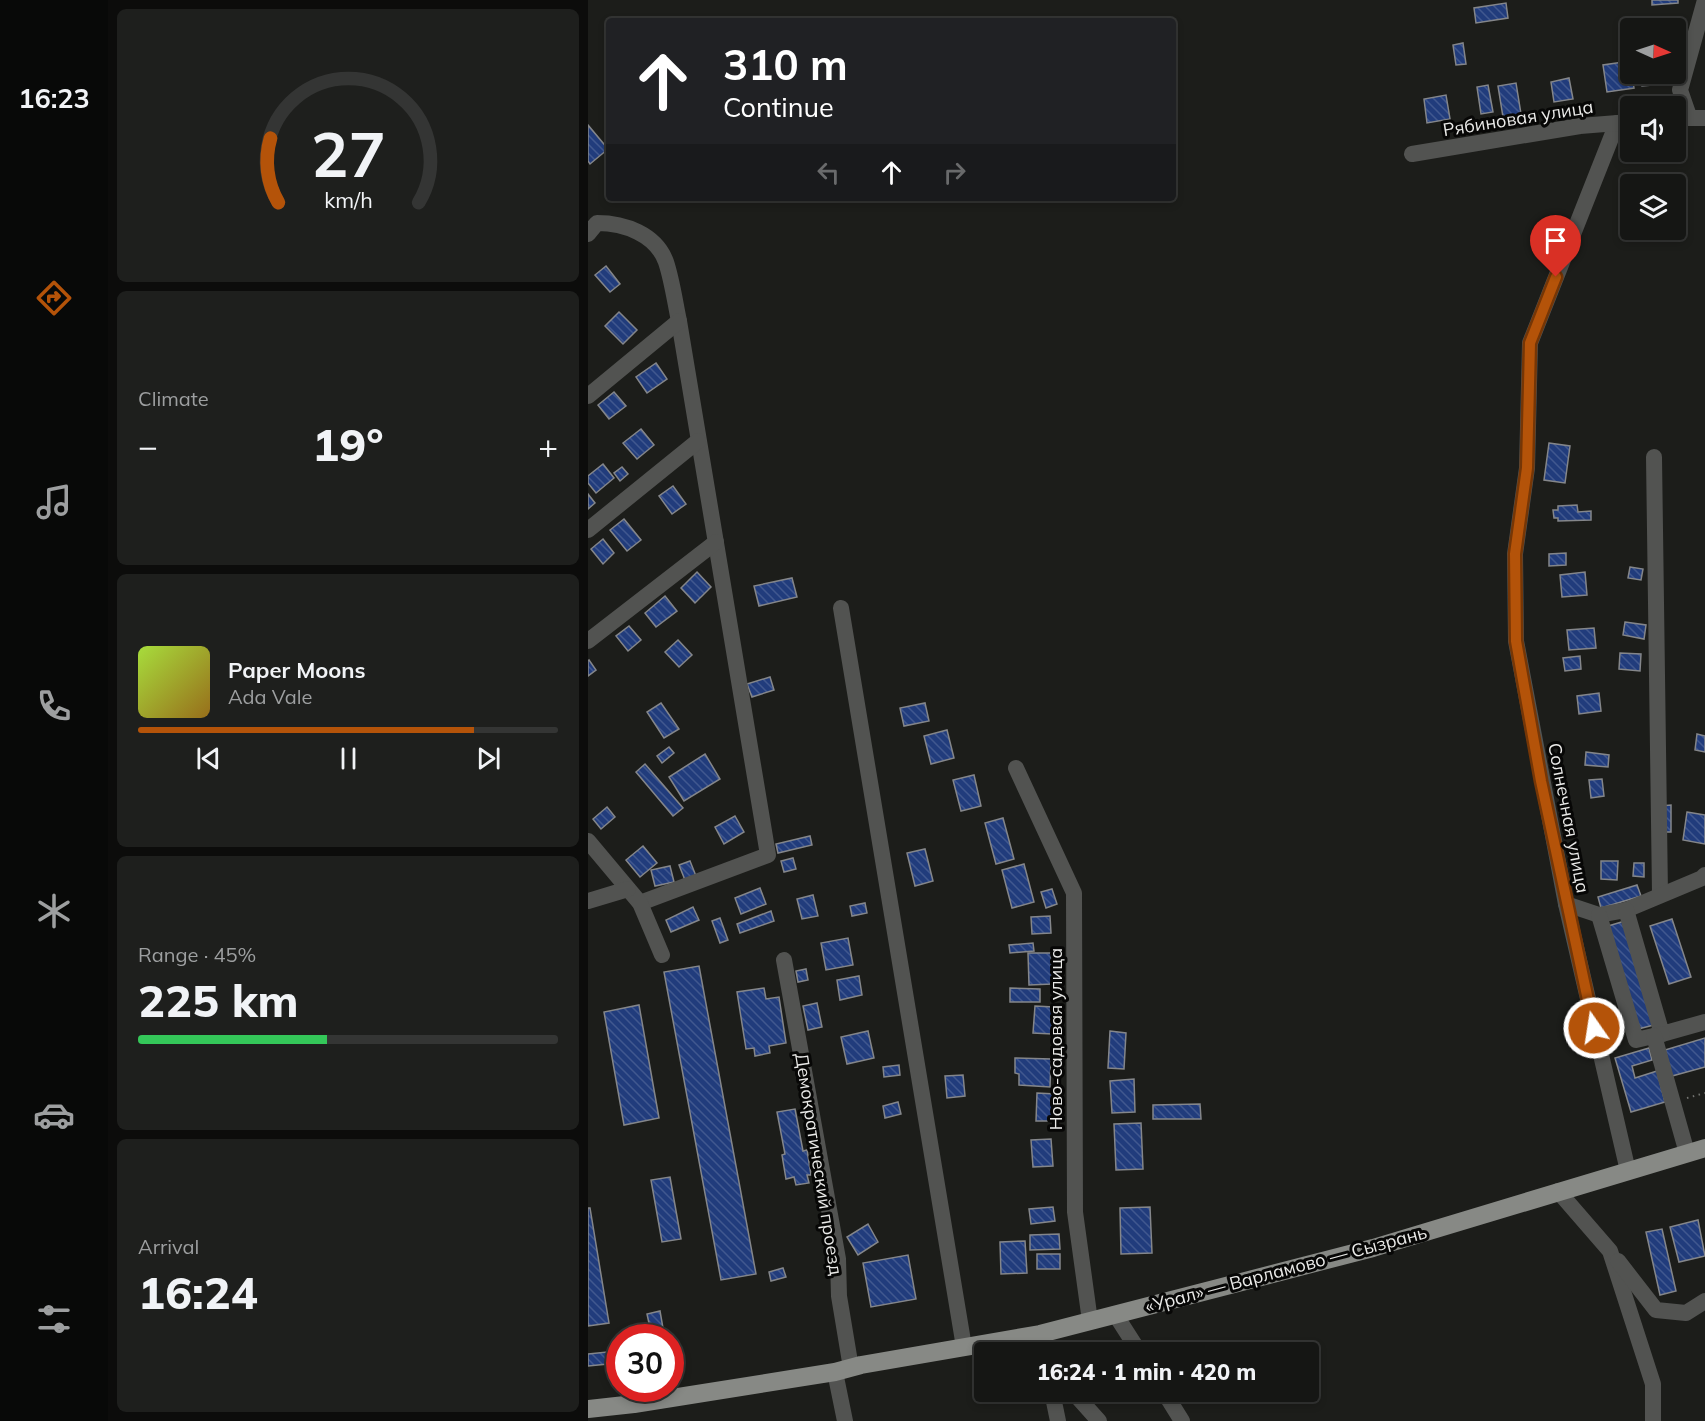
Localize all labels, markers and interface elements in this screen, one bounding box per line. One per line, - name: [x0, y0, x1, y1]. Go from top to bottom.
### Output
- north arrow: [1620, 18, 1686, 84]
- map controls: [1620, 18, 1686, 240]
- text: 310 m: [723, 38, 848, 91]
- icon: ahead: [624, 42, 702, 120]
- text: 16:23: [18, 81, 90, 115]
- text: Continue: [723, 90, 834, 124]
- street label: Рябиновая улица: [1441, 95, 1595, 141]
- button: sound: [1620, 96, 1686, 162]
- text: 27: [311, 114, 385, 193]
- icon: left: [812, 156, 845, 189]
- icon: ahead: [875, 156, 908, 189]
- icon: right: [938, 156, 971, 189]
- button: layers: [1620, 174, 1686, 240]
- text: km/h: [324, 186, 372, 213]
- pin: [1530, 215, 1581, 277]
- icon: arrive: [1539, 224, 1572, 257]
- icon: directions: [33, 277, 75, 319]
- text: Climate: [138, 386, 209, 411]
- text: 19°: [312, 416, 384, 472]
- text: −: [138, 425, 158, 466]
- text: +: [538, 425, 558, 466]
- icon: music: [33, 481, 75, 523]
- text: Paper Moons: [228, 656, 366, 684]
- text: Ada Vale: [228, 684, 312, 709]
- icon: phone: [33, 685, 75, 727]
- street label: Солнечная улица: [1543, 741, 1595, 895]
- icon: previous: [192, 742, 225, 775]
- icon: pause: [332, 742, 365, 775]
- icon: next: [472, 742, 505, 775]
- icon: climate: [33, 890, 75, 932]
- text: Range · 45%: [138, 942, 256, 967]
- street label: Ново-садовая улица: [1044, 948, 1067, 1130]
- text: 225 km: [138, 972, 299, 1028]
- position arrow: [1562, 996, 1626, 1060]
- street label: Демократический проезд: [790, 1051, 848, 1277]
- icon: car: [33, 1094, 75, 1136]
- street label: «Урал» — Варламово — Сызрань: [1143, 1220, 1430, 1318]
- text: Arrival: [138, 1234, 199, 1259]
- text: 16:24: [138, 1264, 258, 1320]
- icon: filters: [33, 1298, 75, 1340]
- speed limit sign: 30: [606, 1324, 684, 1402]
- text: 16:24 · 1 min · 420 m: [1037, 1358, 1256, 1386]

